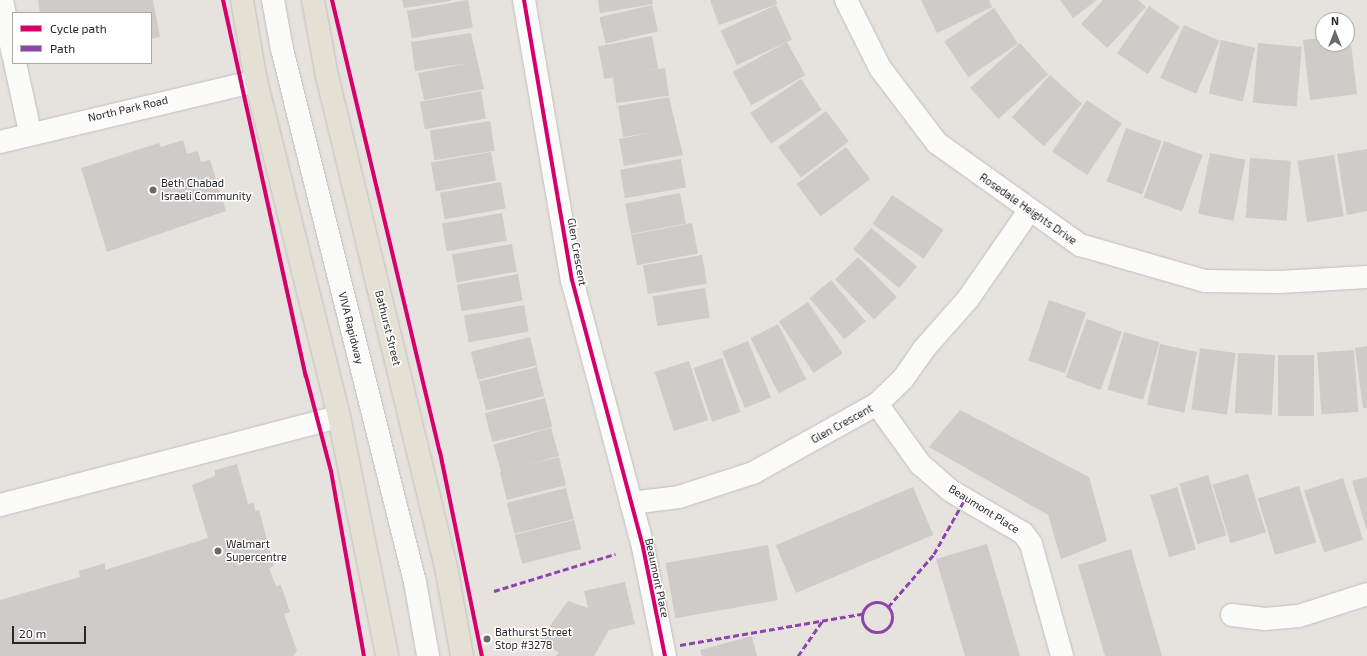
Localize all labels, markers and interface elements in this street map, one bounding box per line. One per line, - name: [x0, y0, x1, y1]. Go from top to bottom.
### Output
- legend: [12, 12, 152, 64]
- north arrow: [1315, 12, 1355, 52]
- text: N: [1331, 14, 1339, 27]
- text: Cycle path: [50, 21, 107, 35]
- text: Path: [50, 41, 75, 55]
- street label: North Park Road: [87, 93, 169, 125]
- street label: Rosedale Heights Drive: [977, 171, 1079, 247]
- place label: Beth Chabad Israeli Community: [161, 177, 251, 203]
- marker: Beth Chabad Israeli Community: [148, 185, 158, 195]
- street label: Glen Crescent: [565, 217, 589, 287]
- street label: Bathurst Street: [372, 289, 404, 367]
- street label: VIVA Rapidway: [336, 290, 366, 366]
- street label: Glen Crescent: [809, 402, 875, 446]
- street label: Beaumont Place: [946, 482, 1022, 536]
- street label: Beaumont Place: [642, 537, 672, 619]
- place label: Walmart Supercentre: [226, 538, 287, 564]
- marker: Walmart Supercentre: [213, 546, 223, 556]
- scale bar: [14, 618, 88, 644]
- text: 20 m: [19, 626, 46, 640]
- place label: Bathurst Street Stop #3278: [495, 626, 572, 652]
- marker: Bathurst Street Stop #3278: [482, 634, 492, 644]

